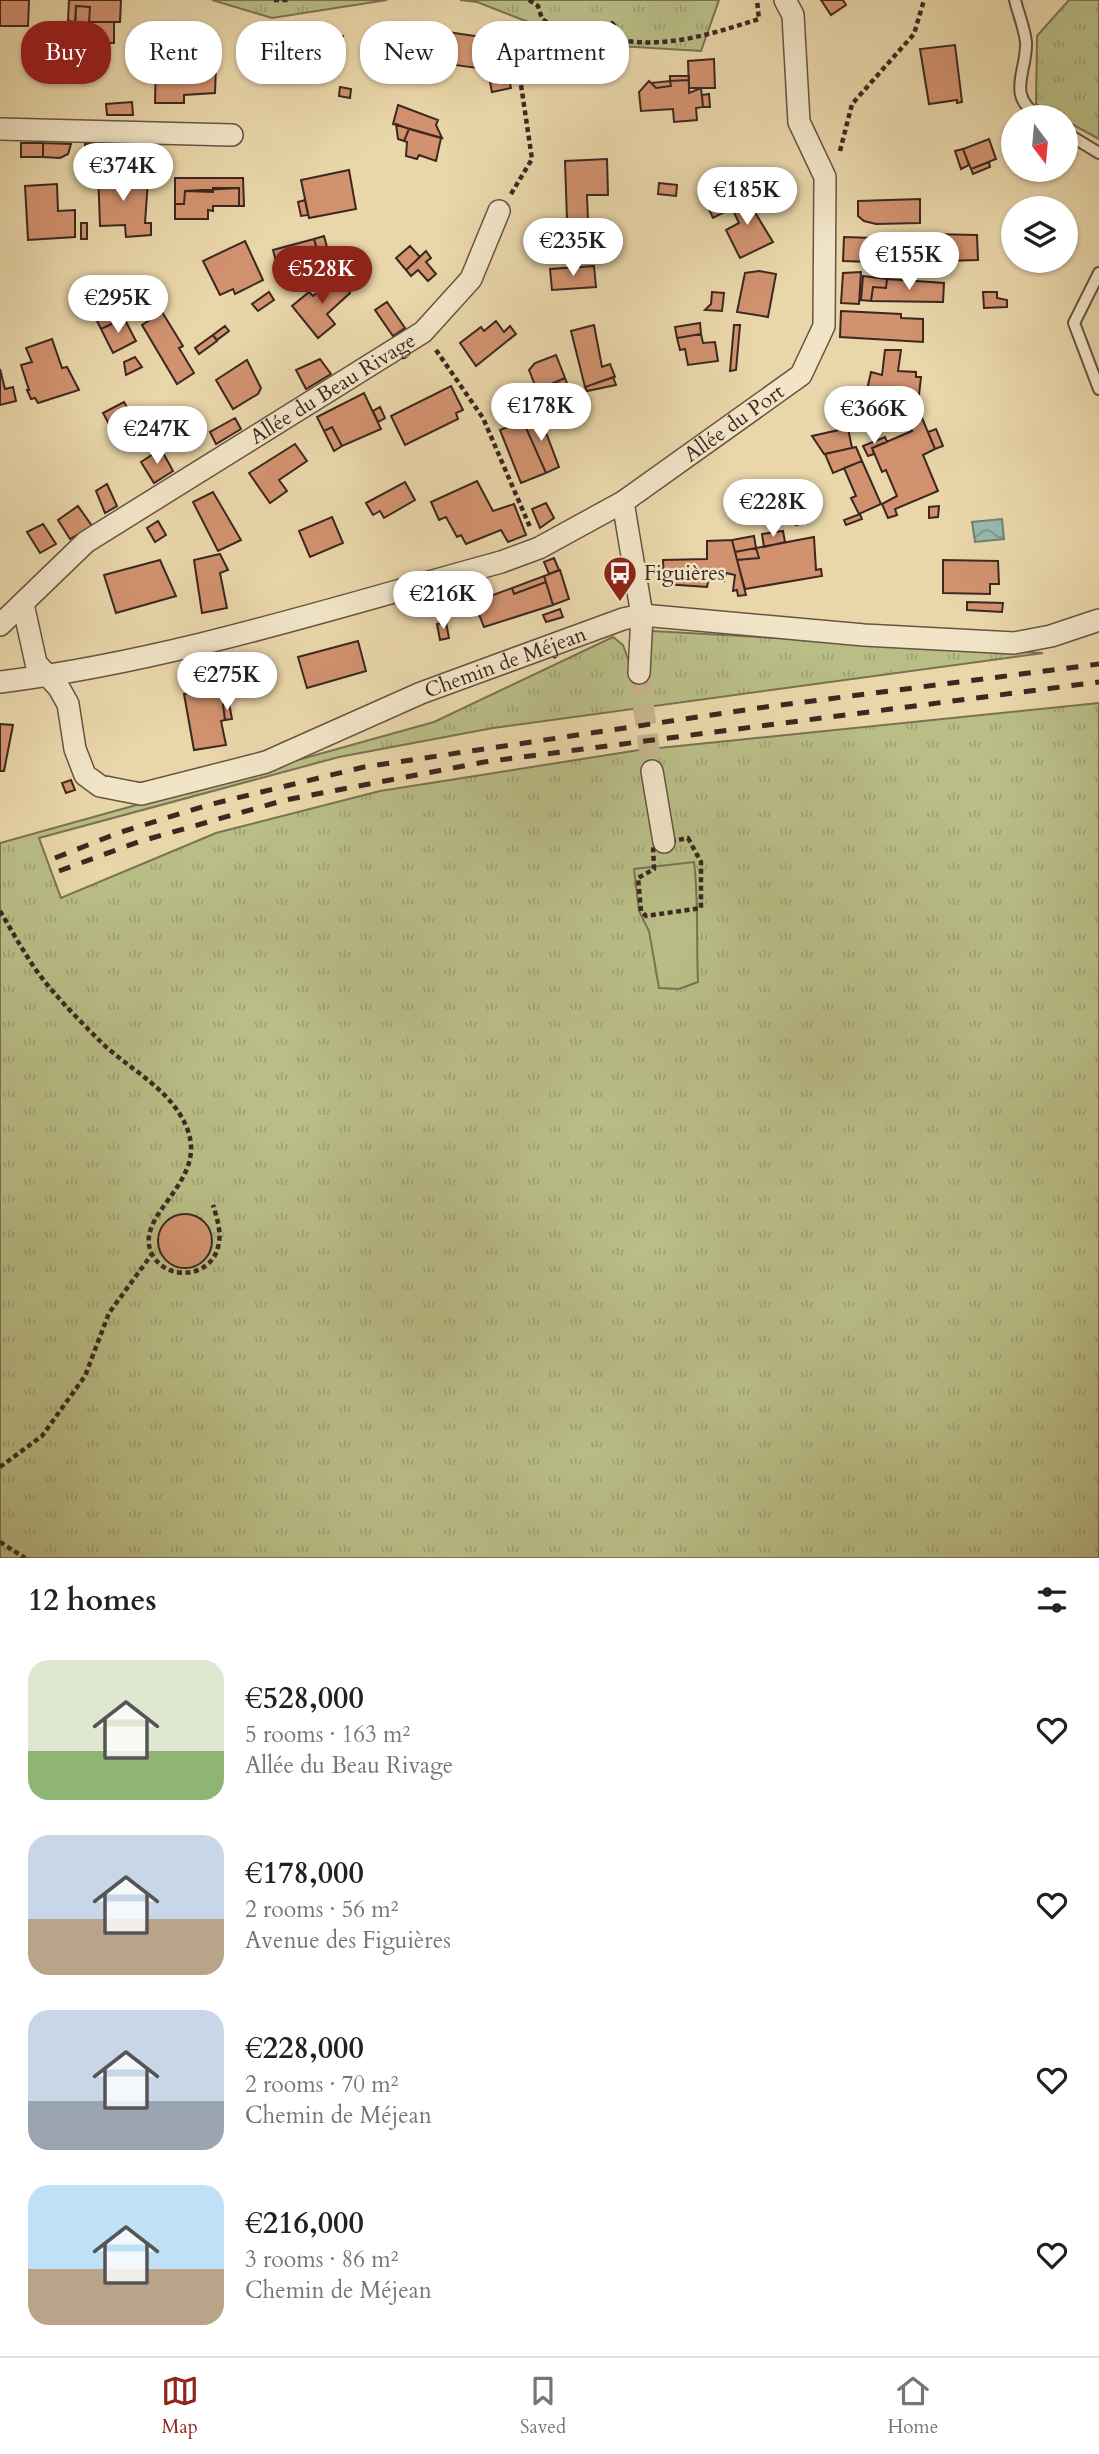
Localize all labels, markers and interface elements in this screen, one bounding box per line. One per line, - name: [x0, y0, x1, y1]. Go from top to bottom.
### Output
- chip: Buy: [21, 21, 111, 84]
- chip: Rent: [125, 21, 222, 84]
- chip: Filters: [236, 21, 346, 84]
- chip: New: [360, 21, 458, 84]
- chip: Apartment: [472, 21, 629, 84]
- north arrow: [1001, 105, 1078, 182]
- map controls: [1001, 105, 1078, 273]
- pin: €374K: [74, 144, 172, 203]
- text: €374K: [89, 150, 157, 181]
- pin: €185K: [698, 168, 796, 227]
- text: €185K: [713, 174, 781, 205]
- button: layers: [1001, 196, 1078, 273]
- pin: €235K: [524, 218, 622, 278]
- text: €235K: [539, 225, 607, 256]
- pin: €155K: [860, 232, 958, 292]
- text: €155K: [875, 239, 943, 270]
- pin: €528K: [273, 246, 371, 306]
- text: €528K: [288, 253, 356, 284]
- pin: €295K: [69, 276, 167, 335]
- text: €295K: [84, 282, 152, 313]
- street label: Allée du Beau Rivage: [244, 326, 421, 451]
- street label: Allée du Port: [678, 377, 790, 469]
- pin: €178K: [492, 384, 590, 443]
- pin: €366K: [825, 386, 923, 446]
- text: €178K: [507, 390, 575, 421]
- text: €366K: [840, 393, 908, 424]
- pin: €247K: [108, 406, 206, 466]
- text: €247K: [123, 413, 191, 444]
- pin: €228K: [724, 480, 822, 539]
- text: €228K: [739, 486, 807, 517]
- bus stop icon: Figuières: [601, 554, 639, 603]
- place label: Figuières: [644, 559, 725, 588]
- pin: €216K: [394, 572, 492, 631]
- text: €216K: [409, 578, 477, 609]
- street label: Chemin de Méjean: [420, 619, 590, 705]
- pin: €275K: [178, 652, 276, 712]
- text: €275K: [193, 659, 261, 690]
- text: 12 homes: [28, 1580, 157, 1621]
- icon: filters: [1033, 1581, 1071, 1619]
- text: €528,000: [245, 1678, 364, 1719]
- icon: home: [84, 1688, 168, 1772]
- icon: heart: [1033, 1711, 1071, 1749]
- text: 5 rooms · 163 m²: [245, 1719, 410, 1750]
- text: Allée du Beau Rivage: [245, 1750, 453, 1781]
- text: €178,000: [245, 1853, 364, 1894]
- icon: home: [84, 1863, 168, 1947]
- icon: heart: [1033, 1886, 1071, 1924]
- text: 2 rooms · 56 m²: [245, 1894, 398, 1925]
- text: Avenue des Figuières: [245, 1925, 451, 1956]
- text: €228,000: [245, 2028, 364, 2069]
- icon: home: [84, 2038, 168, 2122]
- icon: heart: [1033, 2061, 1071, 2099]
- text: 2 rooms · 70 m²: [245, 2069, 398, 2100]
- text: Chemin de Méjean: [245, 2100, 432, 2131]
- text: €216,000: [245, 2203, 364, 2244]
- icon: home: [84, 2213, 168, 2297]
- icon: heart: [1033, 2236, 1071, 2274]
- text: 3 rooms · 86 m²: [245, 2244, 398, 2275]
- text: Chemin de Méjean: [245, 2275, 432, 2306]
- tab: Map: [161, 2372, 199, 2440]
- tab: Saved: [520, 2372, 566, 2440]
- tab: Home: [887, 2372, 938, 2440]

